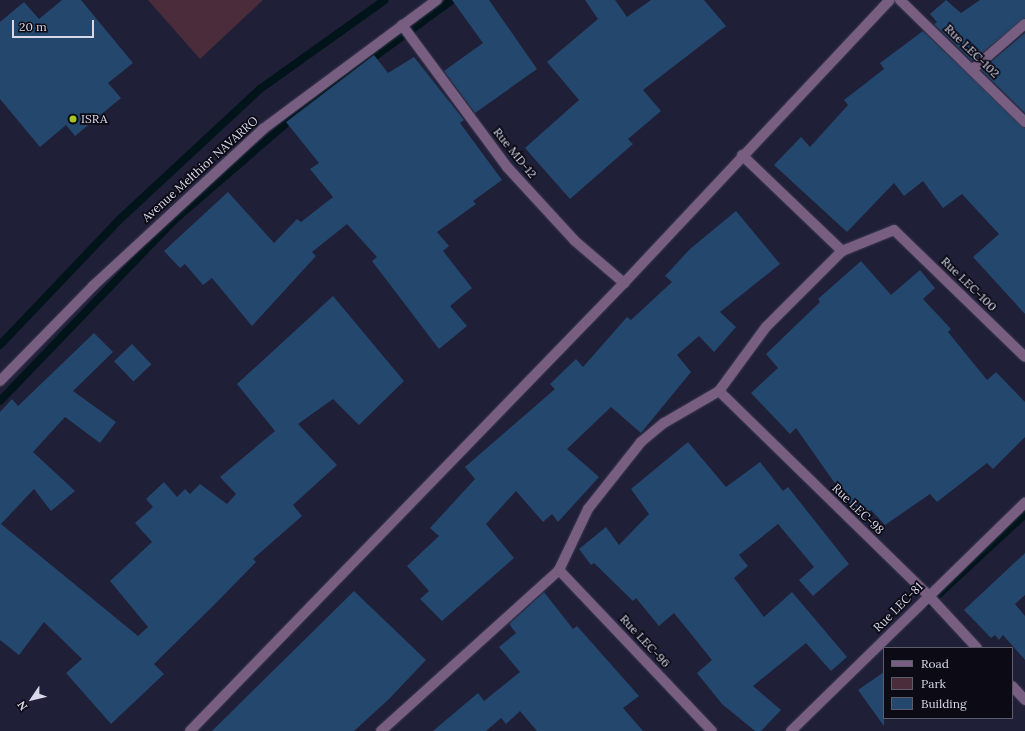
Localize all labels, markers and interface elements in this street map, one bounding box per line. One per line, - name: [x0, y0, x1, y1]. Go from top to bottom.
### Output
- scale bar: [14, 12, 96, 38]
- text: 20 m: [19, 19, 47, 34]
- street label: Rue LEC-102: [942, 21, 1002, 81]
- place label: ISRA: [81, 112, 107, 126]
- street label: Avenue Melthior NAVARRO: [139, 113, 261, 225]
- marker: ISRA: [68, 114, 78, 124]
- street label: Rue MD-12: [490, 125, 540, 181]
- street label: Rue LEC-100: [938, 254, 1000, 314]
- street label: Rue LEC-98: [829, 481, 887, 537]
- street label: Rue LEC-81: [870, 579, 926, 635]
- street label: Rue LEC-96: [617, 612, 673, 670]
- legend: [883, 647, 1013, 719]
- text: Road: [921, 656, 949, 671]
- text: Park: [921, 676, 946, 691]
- north arrow: [12, 679, 52, 719]
- text: Building: [921, 696, 967, 711]
- text: N: [14, 698, 30, 713]

